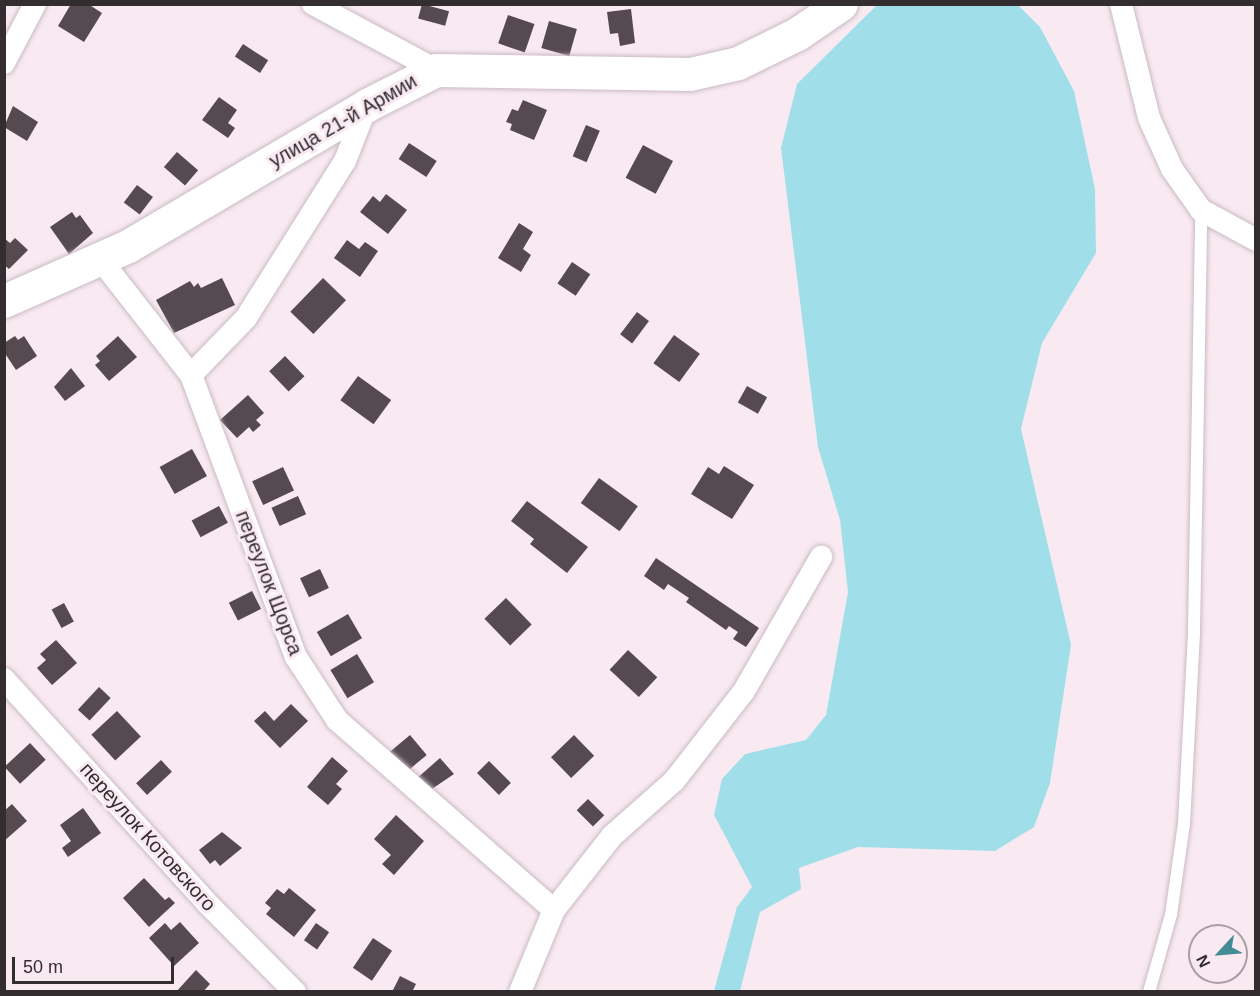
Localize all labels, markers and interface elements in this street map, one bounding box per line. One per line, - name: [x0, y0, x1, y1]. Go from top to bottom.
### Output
- street label: улица 21-й Армии: [265, 69, 421, 173]
- street label: переулок Щорса: [230, 507, 308, 659]
- street label: переулок Котовского: [75, 758, 221, 916]
- north arrow: [1188, 924, 1248, 984]
- scale bar: [15, 945, 177, 983]
- text: N: [1193, 952, 1213, 970]
- text: 50 m: [23, 957, 63, 977]

